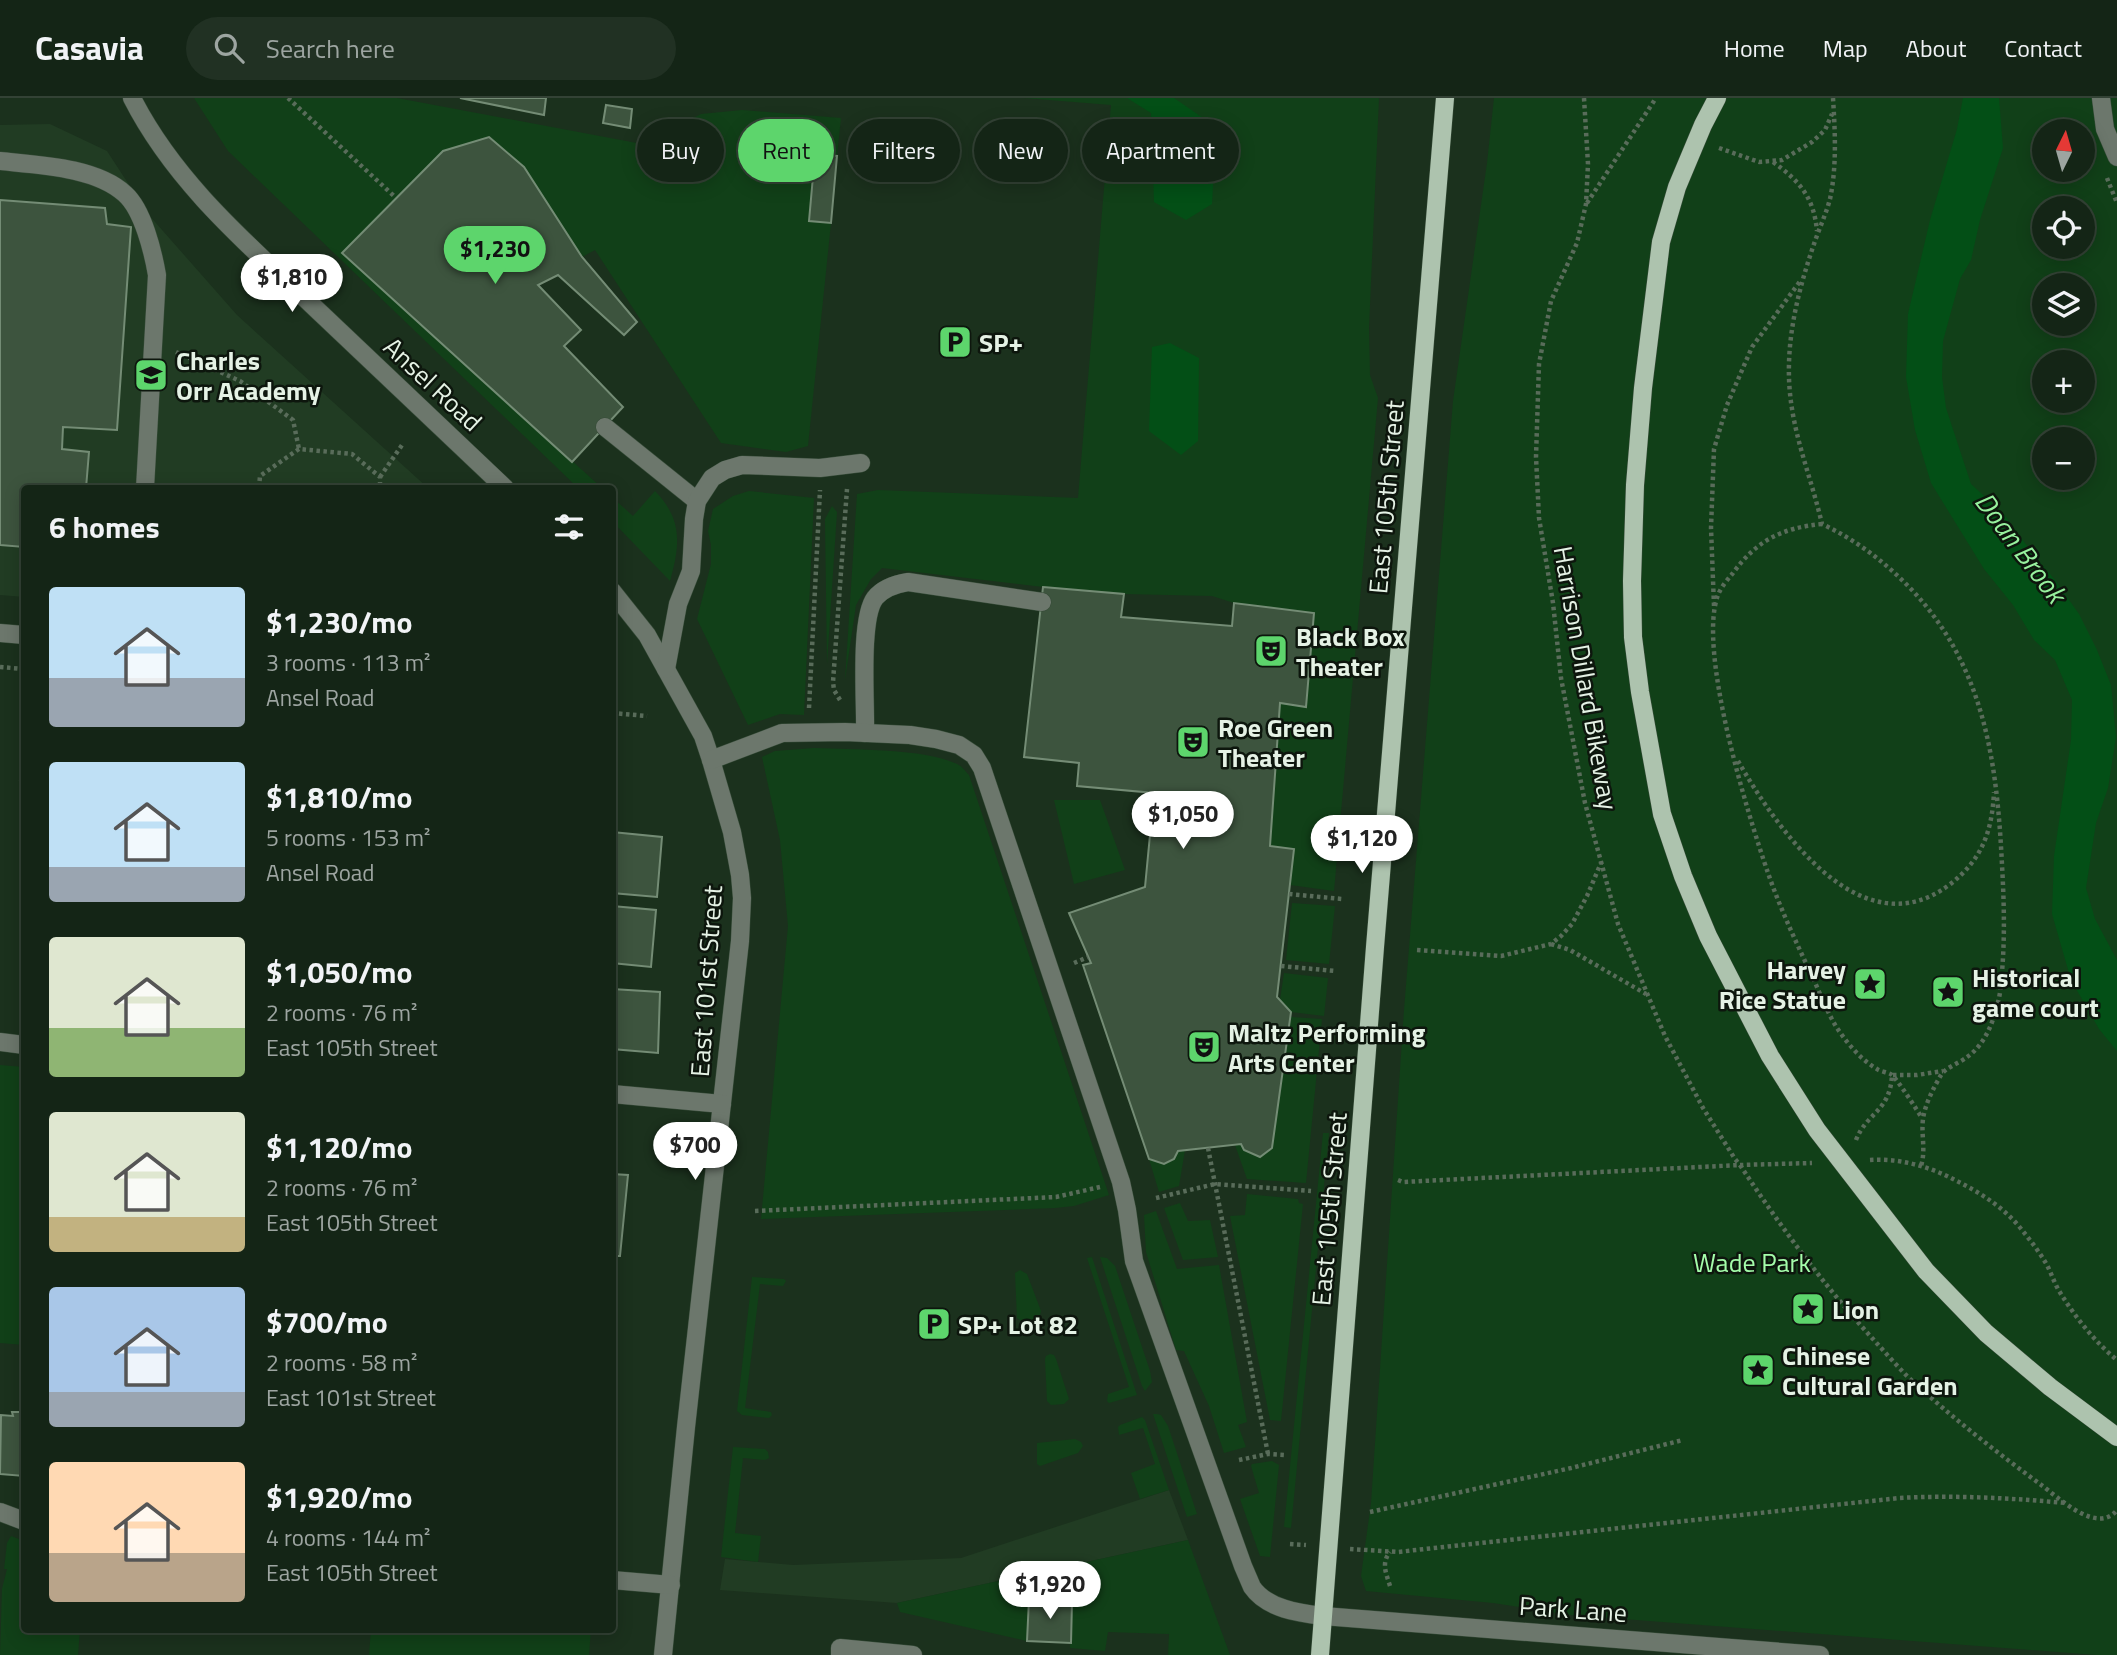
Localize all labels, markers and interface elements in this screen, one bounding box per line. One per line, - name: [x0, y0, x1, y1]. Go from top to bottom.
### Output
- search box: [186, 17, 676, 80]
- text: Casavia: [35, 23, 144, 73]
- icon: search: [210, 29, 248, 67]
- text: Search here: [266, 29, 395, 68]
- text: Home: [1724, 30, 1785, 66]
- text: Map: [1823, 30, 1868, 66]
- text: About: [1906, 30, 1966, 66]
- text: Contact: [2004, 30, 2082, 66]
- chip: Buy: [637, 119, 724, 182]
- chip: Rent: [738, 119, 834, 182]
- chip: Filters: [848, 119, 960, 182]
- chip: New: [974, 119, 1068, 182]
- chip: Apartment: [1082, 119, 1239, 182]
- north arrow: [2032, 119, 2095, 182]
- map controls: [2032, 119, 2095, 490]
- button: locate: [2032, 196, 2095, 259]
- pin: $1,230: [438, 226, 552, 286]
- text: $1,230: [460, 231, 530, 266]
- pin: $1,810: [235, 254, 349, 314]
- text: $1,810: [257, 259, 327, 294]
- button: layers: [2032, 273, 2095, 336]
- parking icon: SP+: [936, 323, 974, 361]
- place label: SP+: [979, 323, 1023, 362]
- street label: Ansel Road: [375, 328, 491, 440]
- place label: Charles Orr Academy: [176, 341, 321, 410]
- button: +: [2032, 350, 2095, 413]
- school or university icon: Charles Orr Academy: [132, 356, 170, 394]
- street label: East 105th Street: [1358, 399, 1414, 595]
- button: −: [2032, 427, 2095, 490]
- water label: Doan Brook: [1965, 482, 2079, 615]
- text: 6 homes: [49, 504, 160, 550]
- icon: filters: [550, 508, 588, 546]
- street label: Harrison Dillard Bikeway: [1544, 543, 1628, 813]
- text: $1,230/mo: [266, 599, 412, 645]
- icon: home: [105, 615, 189, 699]
- place label: Black Box Theater: [1296, 617, 1405, 686]
- theatre icon: Black Box Theater: [1252, 632, 1290, 670]
- text: 3 rooms · 113 m²: [266, 645, 430, 680]
- text: Ansel Road: [266, 680, 375, 715]
- place label: Roe Green Theater: [1218, 708, 1333, 777]
- theatre icon: Roe Green Theater: [1174, 723, 1212, 761]
- text: $1,810/mo: [266, 774, 412, 820]
- icon: home: [105, 790, 189, 874]
- pin: $1,050: [1126, 792, 1240, 851]
- text: $1,050: [1148, 796, 1218, 831]
- pin: $1,120: [1305, 816, 1419, 875]
- text: 5 rooms · 153 m²: [266, 820, 430, 855]
- text: $1,120: [1327, 820, 1397, 855]
- text: Ansel Road: [266, 855, 375, 890]
- street label: East 101st Street: [680, 884, 732, 1078]
- text: $1,050/mo: [266, 949, 412, 995]
- place label: Harvey Rice Statue: [1719, 950, 1846, 1019]
- place label: Historical game court: [1972, 958, 2099, 1027]
- icon: home: [105, 965, 189, 1049]
- place icon: Harvey Rice Statue: [1851, 965, 1889, 1003]
- place icon: Historical game court: [1929, 973, 1967, 1011]
- text: 2 rooms · 76 m²: [266, 995, 417, 1030]
- place label: Maltz Performing Arts Center: [1228, 1013, 1425, 1082]
- theatre icon: Maltz Performing Arts Center: [1185, 1028, 1223, 1066]
- text: East 105th Street: [266, 1030, 438, 1065]
- street label: East 105th Street: [1301, 1111, 1357, 1307]
- pin: $700: [654, 1122, 736, 1182]
- text: $1,120/mo: [266, 1124, 412, 1170]
- text: $700: [669, 1127, 721, 1162]
- icon: home: [105, 1140, 189, 1224]
- text: 2 rooms · 76 m²: [266, 1170, 417, 1205]
- text: East 105th Street: [266, 1205, 438, 1240]
- park label: Wade Park: [1693, 1243, 1811, 1282]
- place icon: Lion: [1789, 1290, 1827, 1328]
- place label: Lion: [1832, 1290, 1879, 1329]
- text: $700/mo: [266, 1299, 388, 1345]
- parking icon: SP+ Lot 82: [915, 1305, 953, 1343]
- place label: SP+ Lot 82: [958, 1305, 1078, 1344]
- icon: home: [105, 1315, 189, 1399]
- place label: Chinese Cultural Garden: [1782, 1336, 1958, 1405]
- text: 2 rooms · 58 m²: [266, 1345, 417, 1380]
- place icon: Chinese Cultural Garden: [1739, 1351, 1777, 1389]
- text: East 101st Street: [266, 1380, 436, 1415]
- text: $1,920/mo: [266, 1474, 412, 1520]
- icon: home: [105, 1490, 189, 1574]
- text: 4 rooms · 144 m²: [266, 1520, 430, 1555]
- text: East 105th Street: [266, 1555, 438, 1590]
- pin: $1,920: [993, 1562, 1107, 1621]
- text: $1,920: [1015, 1566, 1085, 1601]
- street label: Park Lane: [1518, 1586, 1628, 1632]

